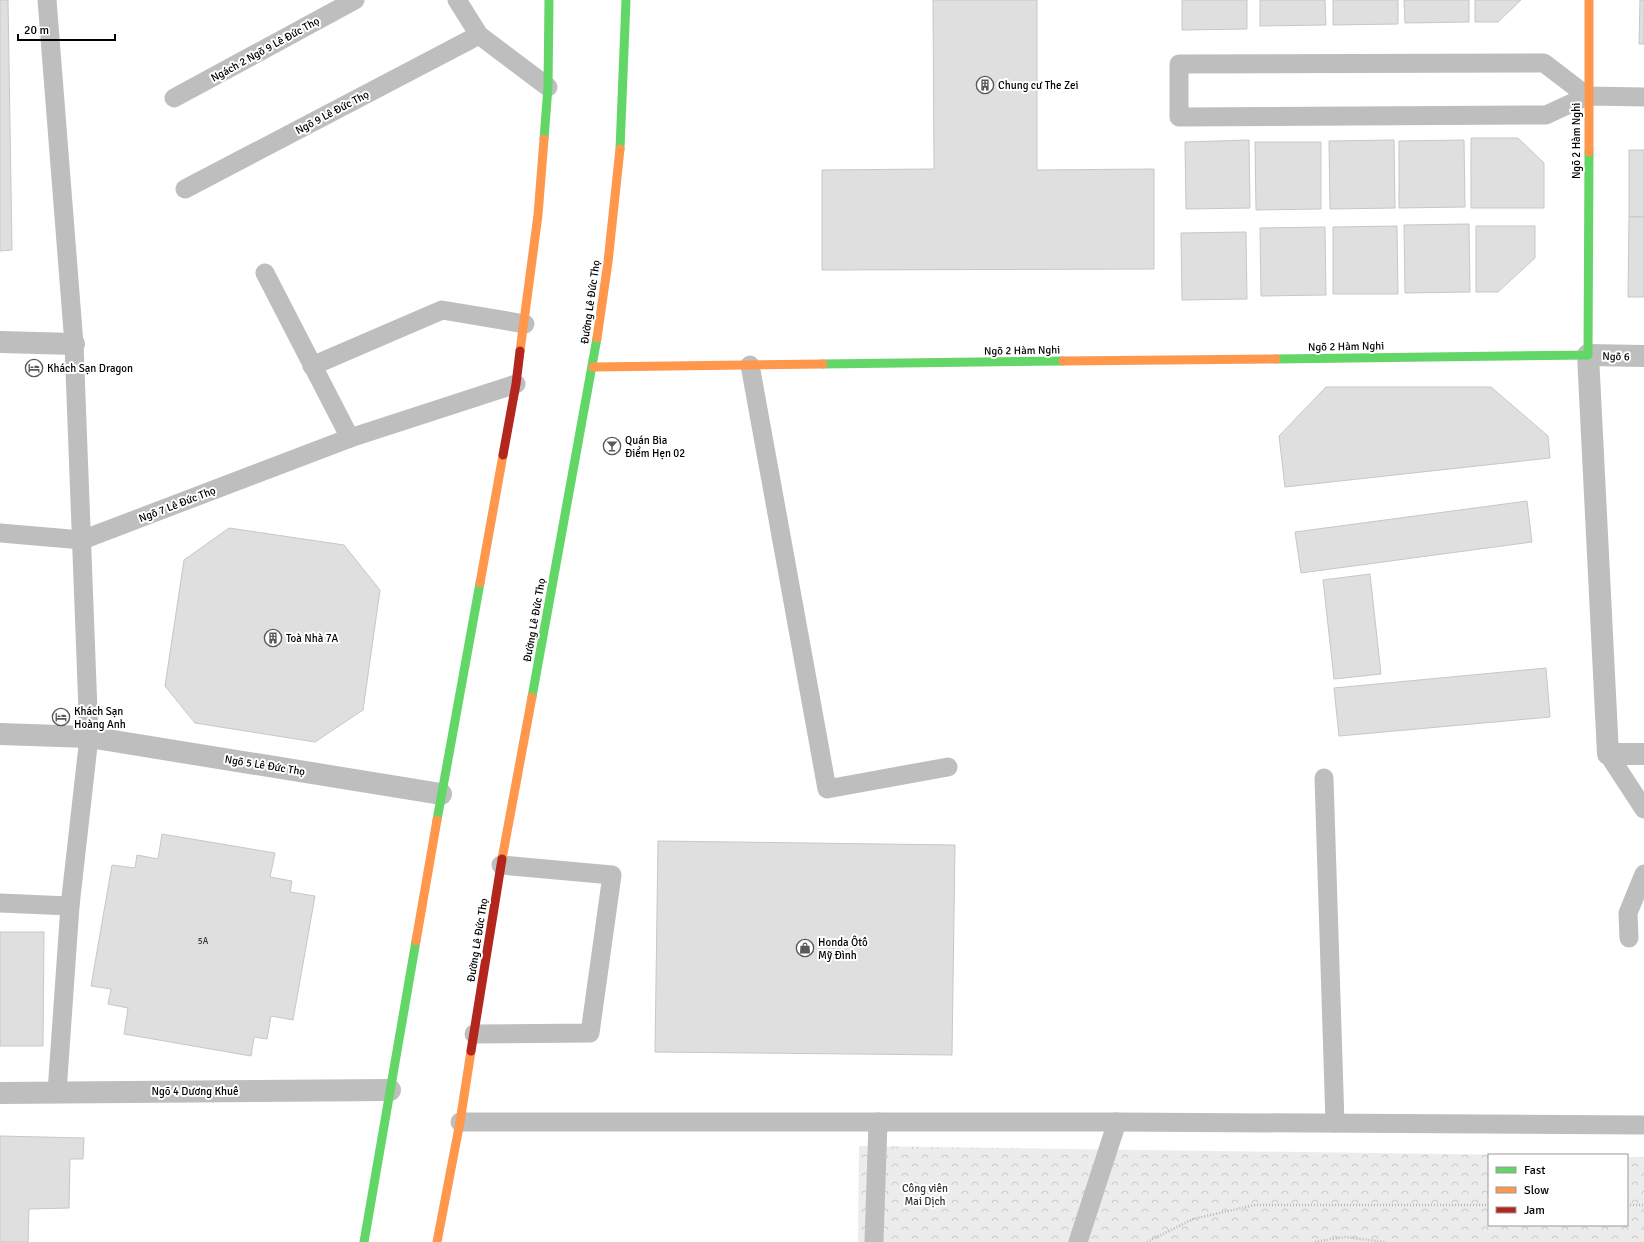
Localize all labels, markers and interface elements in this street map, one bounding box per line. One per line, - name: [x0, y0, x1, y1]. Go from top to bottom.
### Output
- street label: Ngách 2 Ngõ 9 Lê Đức Thọ: [209, 14, 322, 85]
- scale bar: [18, 16, 115, 42]
- text: 20 m: [24, 23, 49, 38]
- building icon: Chung cư The Zei: [975, 75, 995, 95]
- place label: Chung cư The Zei: [998, 79, 1078, 92]
- street label: Ngõ 9 Lê Đức Thọ: [293, 87, 371, 137]
- street label: Ngõ 2 Hàm Nghi: [1570, 103, 1583, 179]
- street label: Đường Lê Đức Thọ: [578, 259, 603, 345]
- street label: Ngõ 2 Hàm Nghi: [1308, 339, 1384, 354]
- street label: Ngõ 2 Hàm Nghi: [984, 343, 1060, 358]
- street label: Ngõ 6: [1602, 350, 1630, 363]
- hotel icon: Khách Sạn Dragon: [24, 358, 44, 378]
- place label: Khách Sạn Dragon: [47, 362, 133, 375]
- place label: Quán Bia Điểm Hẹn 02: [625, 434, 685, 460]
- bar icon: Quán Bia Điểm Hẹn 02: [602, 436, 622, 456]
- street label: Ngõ 7 Lê Đức Thọ: [137, 484, 218, 525]
- street label: Đường Lê Đức Thọ: [521, 577, 548, 663]
- building icon: Toà Nhà 7A: [263, 628, 283, 648]
- place label: Toà Nhà 7A: [286, 632, 339, 645]
- place label: Khách Sạn Hoàng Anh: [74, 705, 126, 731]
- hotel icon: Khách Sạn Hoàng Anh: [51, 707, 71, 727]
- street label: Ngõ 5 Lê Đức Thọ: [224, 753, 306, 778]
- street label: Đường Lê Đức Thọ: [464, 897, 491, 983]
- place label: Honda Ôtô Mỹ Đình: [818, 935, 868, 962]
- house number: 5A: [198, 936, 209, 947]
- shop icon: Honda Ôtô Mỹ Đình: [795, 938, 815, 958]
- street label: Ngõ 4 Dương Khuê: [152, 1085, 238, 1098]
- legend: [1488, 1154, 1628, 1226]
- text: Fast: [1524, 1163, 1545, 1178]
- park label: Công viên Mai Dịch: [902, 1182, 948, 1208]
- text: Slow: [1524, 1183, 1549, 1198]
- text: Jam: [1524, 1203, 1545, 1218]

